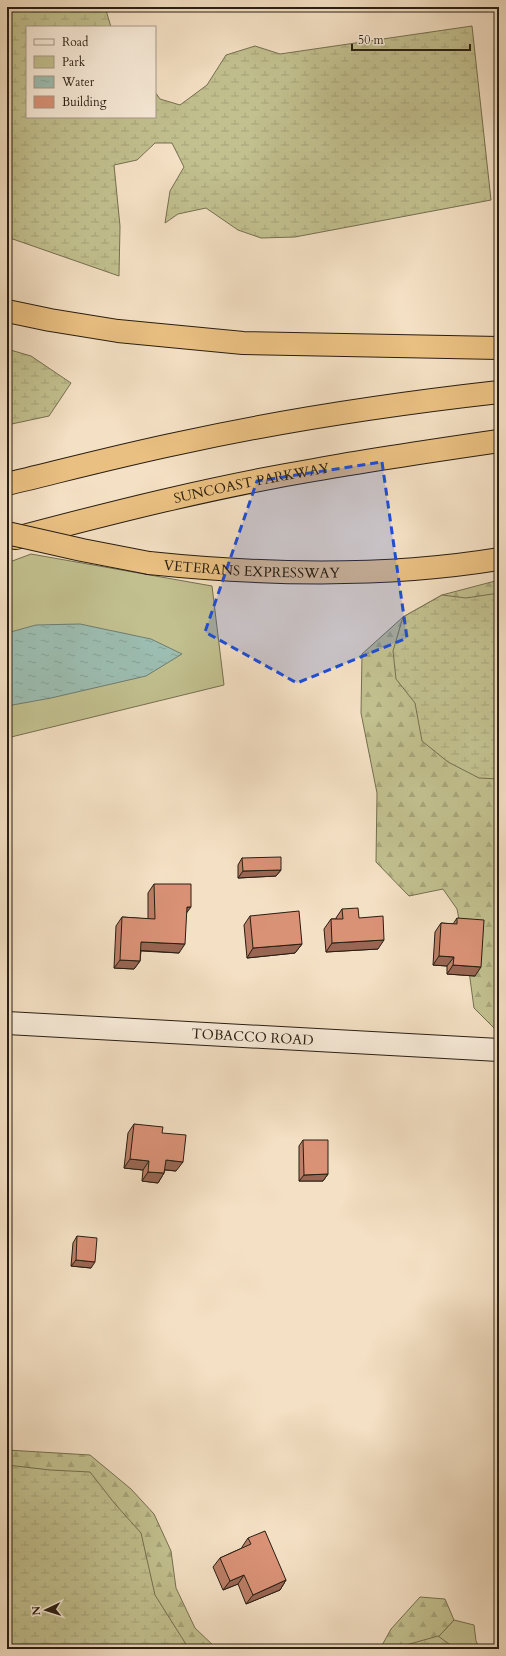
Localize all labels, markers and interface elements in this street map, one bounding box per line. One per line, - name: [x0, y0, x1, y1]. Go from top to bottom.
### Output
- legend: [26, 26, 156, 118]
- scale bar: [352, 26, 470, 52]
- text: 50 m: [358, 32, 385, 48]
- text: Road: [62, 34, 89, 50]
- text: Park: [62, 54, 86, 70]
- text: Water: [61, 74, 95, 90]
- text: Building: [62, 94, 107, 110]
- street label: SUNCOAST PARKWAY: [172, 458, 331, 508]
- street label: VETERANS EXPRESSWAY: [163, 555, 341, 582]
- street label: TOBACCO ROAD: [191, 1024, 314, 1049]
- north arrow: [26, 1590, 66, 1630]
- text: N: [29, 1605, 44, 1616]

